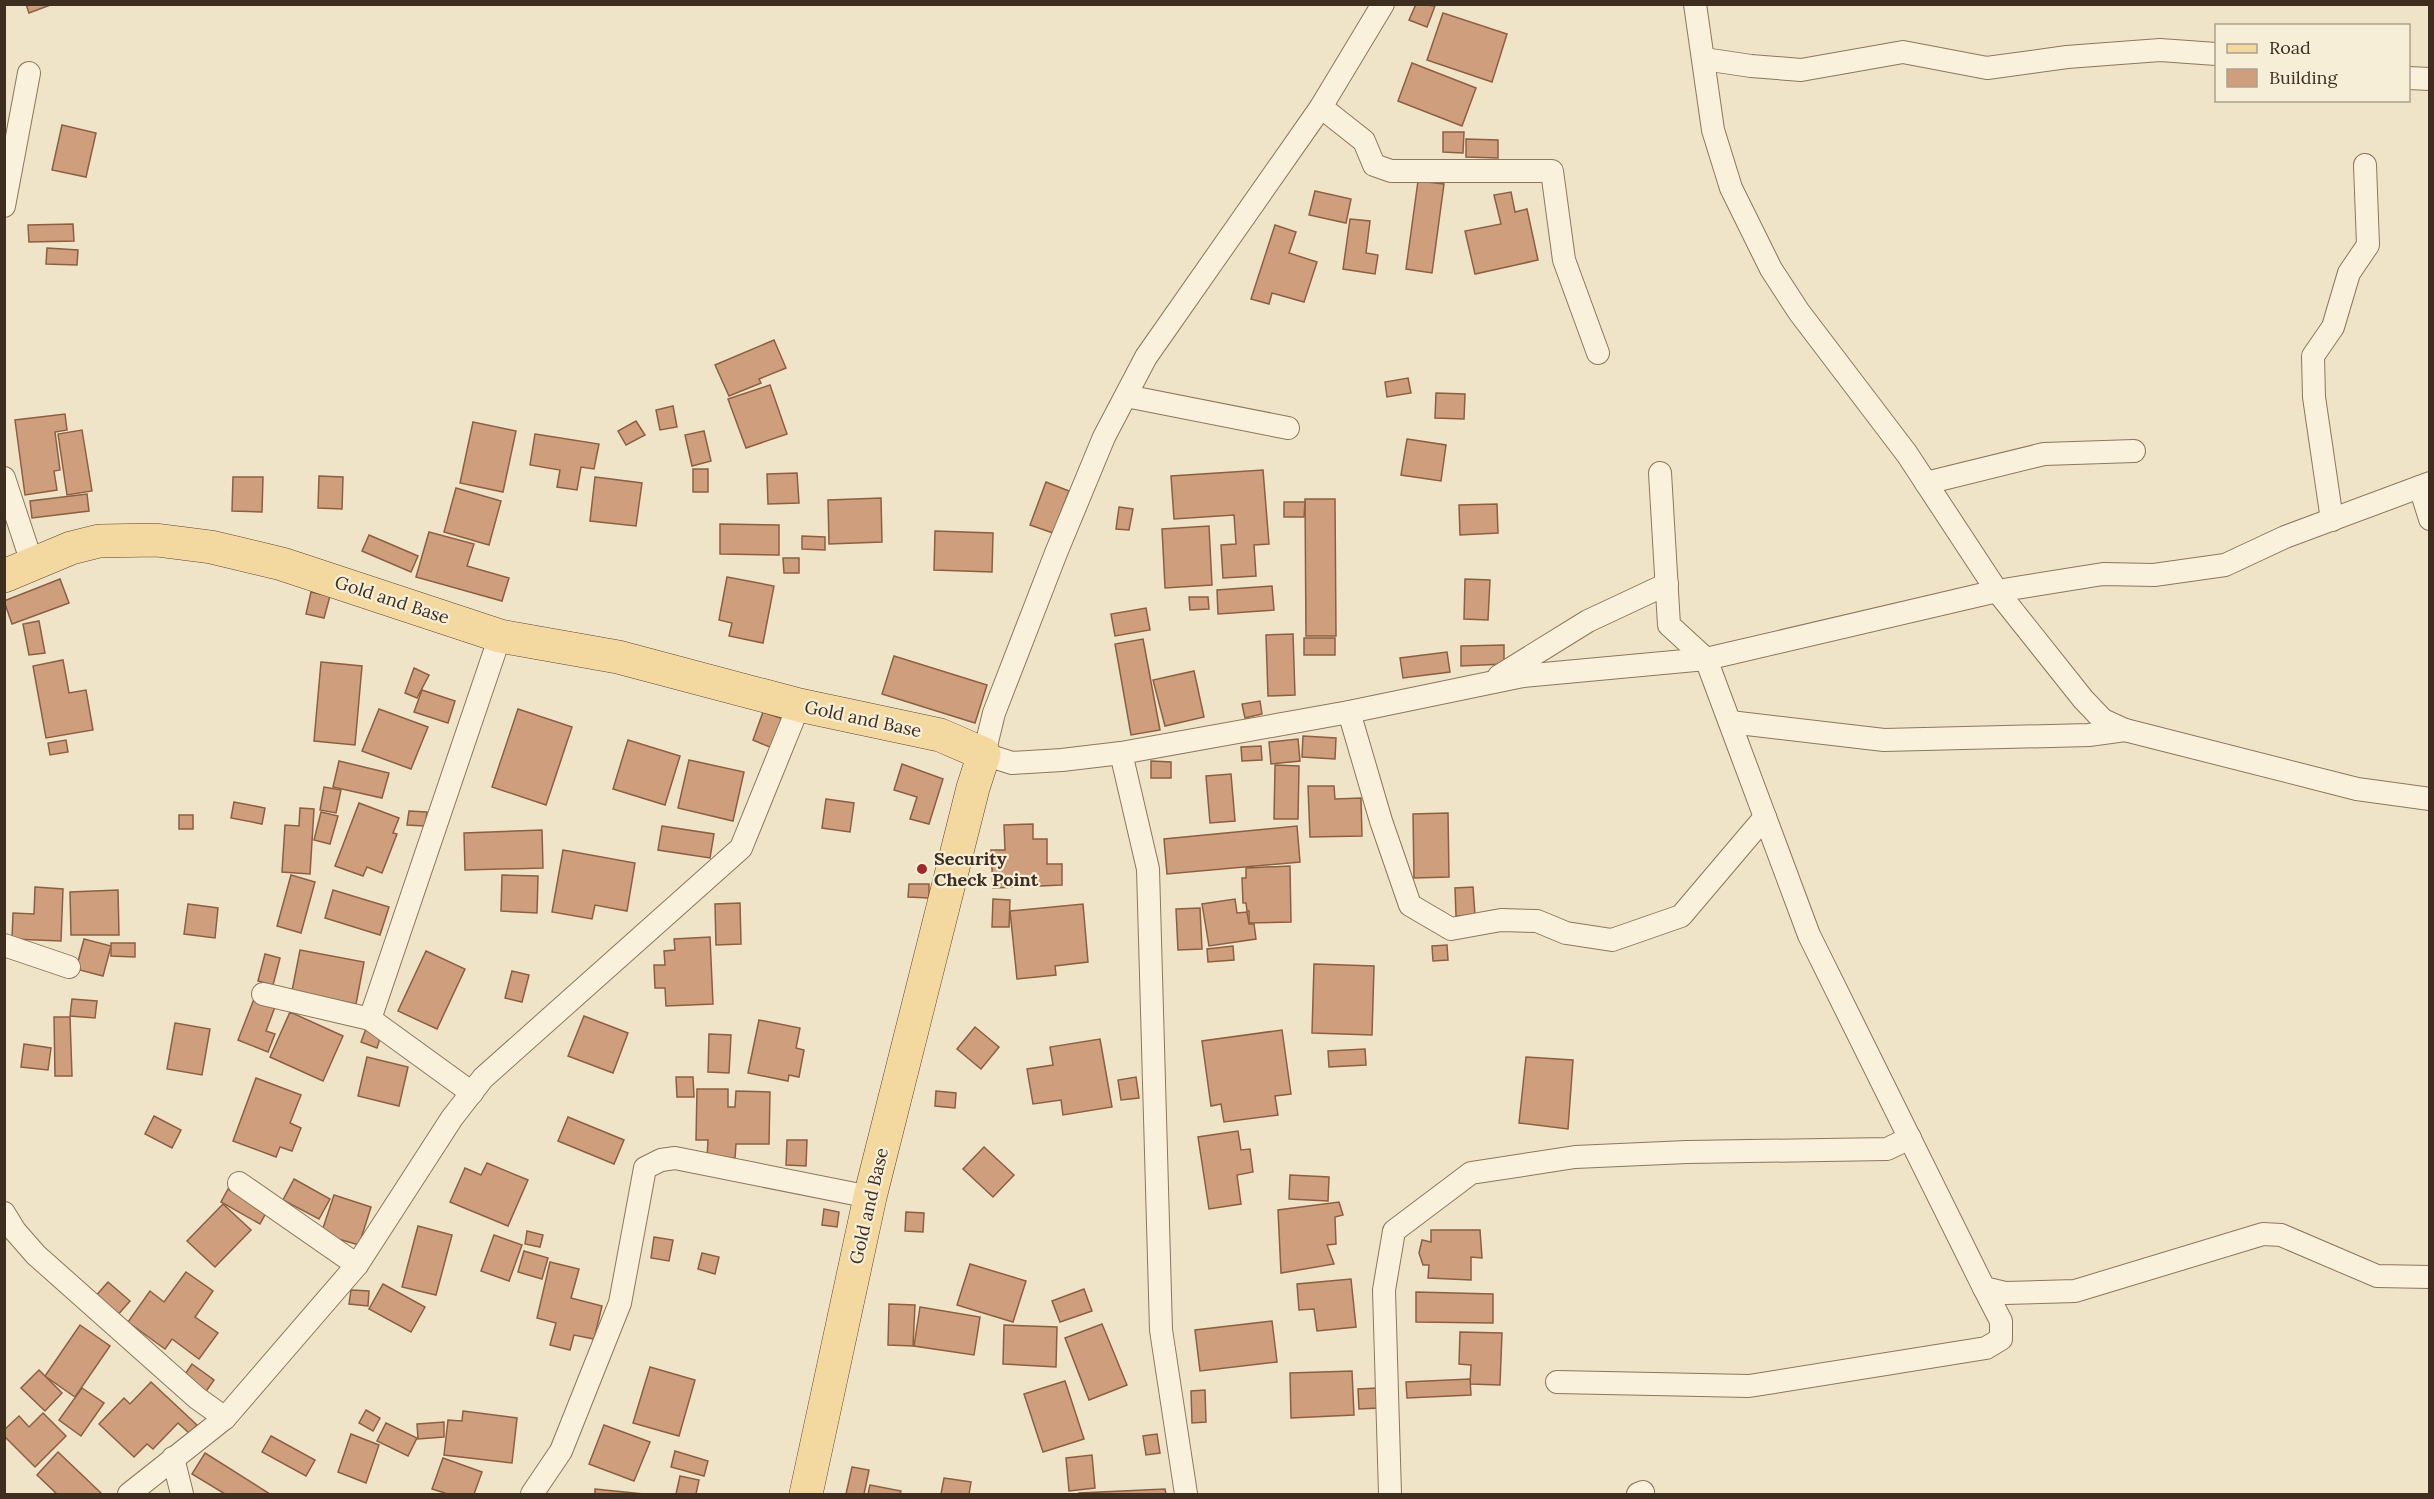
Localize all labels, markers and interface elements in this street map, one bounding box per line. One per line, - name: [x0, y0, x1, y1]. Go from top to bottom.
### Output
- legend: [2215, 24, 2410, 102]
- text: Road: [2269, 36, 2311, 59]
- text: Building: [2269, 66, 2339, 89]
- street label: Gold and Base: [332, 570, 452, 629]
- street label: Gold and Base: [803, 695, 924, 742]
- place label: Security Check Point: [934, 847, 1039, 891]
- marker: Security Check Point: [915, 862, 929, 876]
- street label: Gold and Base: [844, 1145, 893, 1266]

